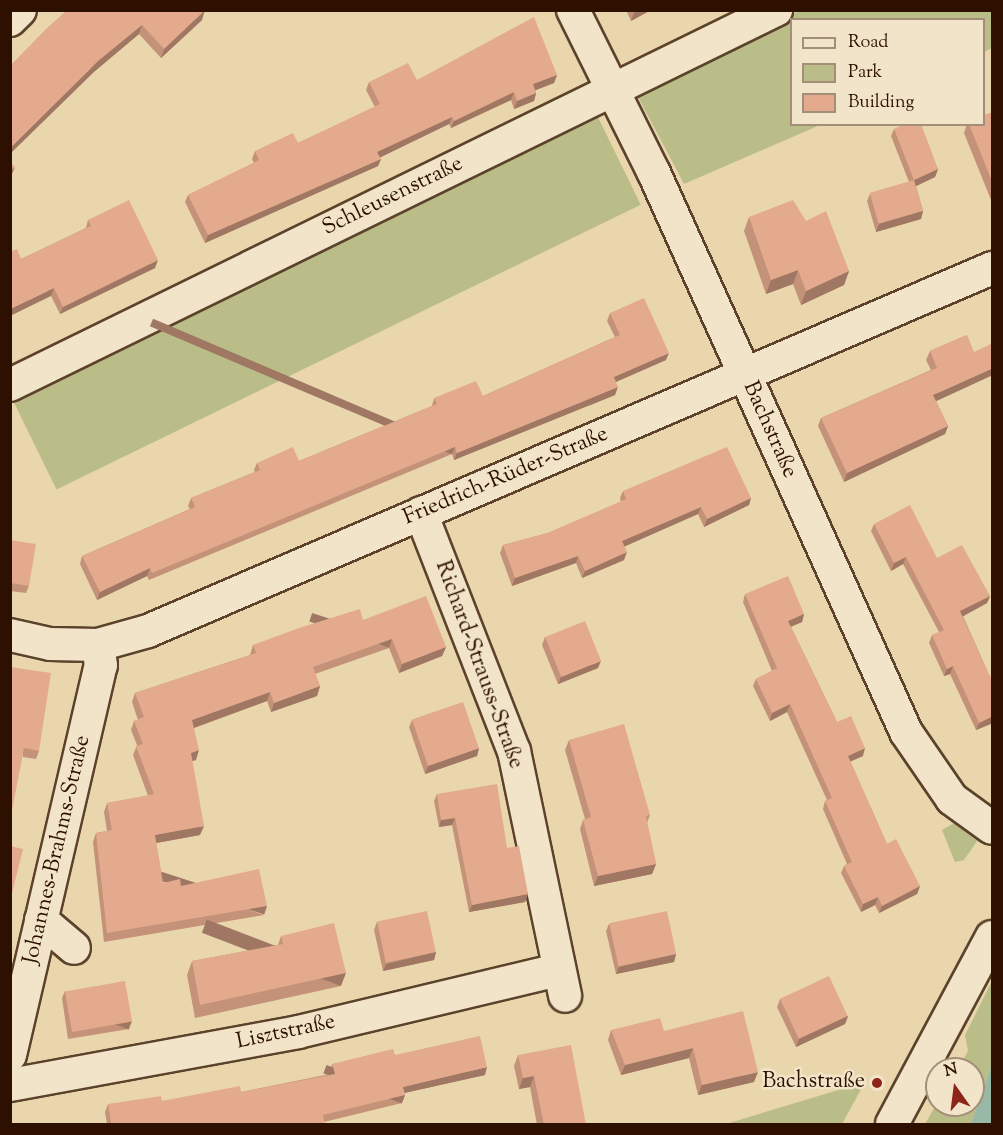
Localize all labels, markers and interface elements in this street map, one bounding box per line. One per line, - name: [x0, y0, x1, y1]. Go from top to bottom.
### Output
- legend: [790, 18, 985, 126]
- text: Road: [848, 30, 888, 56]
- text: Park: [848, 60, 882, 86]
- text: Building: [848, 90, 914, 116]
- street label: Schleusenstraße: [318, 152, 468, 242]
- street label: Bachstraße: [736, 378, 802, 482]
- street label: Friedrich-Rüder-Straße: [400, 422, 612, 532]
- street label: Richard-Strauss-Straße: [428, 557, 528, 773]
- street label: Johannes-Brahms-Straße: [19, 733, 97, 967]
- street label: Lisztstraße: [234, 1010, 338, 1056]
- north arrow: [925, 1057, 985, 1117]
- text: N: [942, 1058, 960, 1084]
- place label: Bachstraße: [762, 1070, 865, 1096]
- marker: Bachstraße: [870, 1076, 884, 1090]

